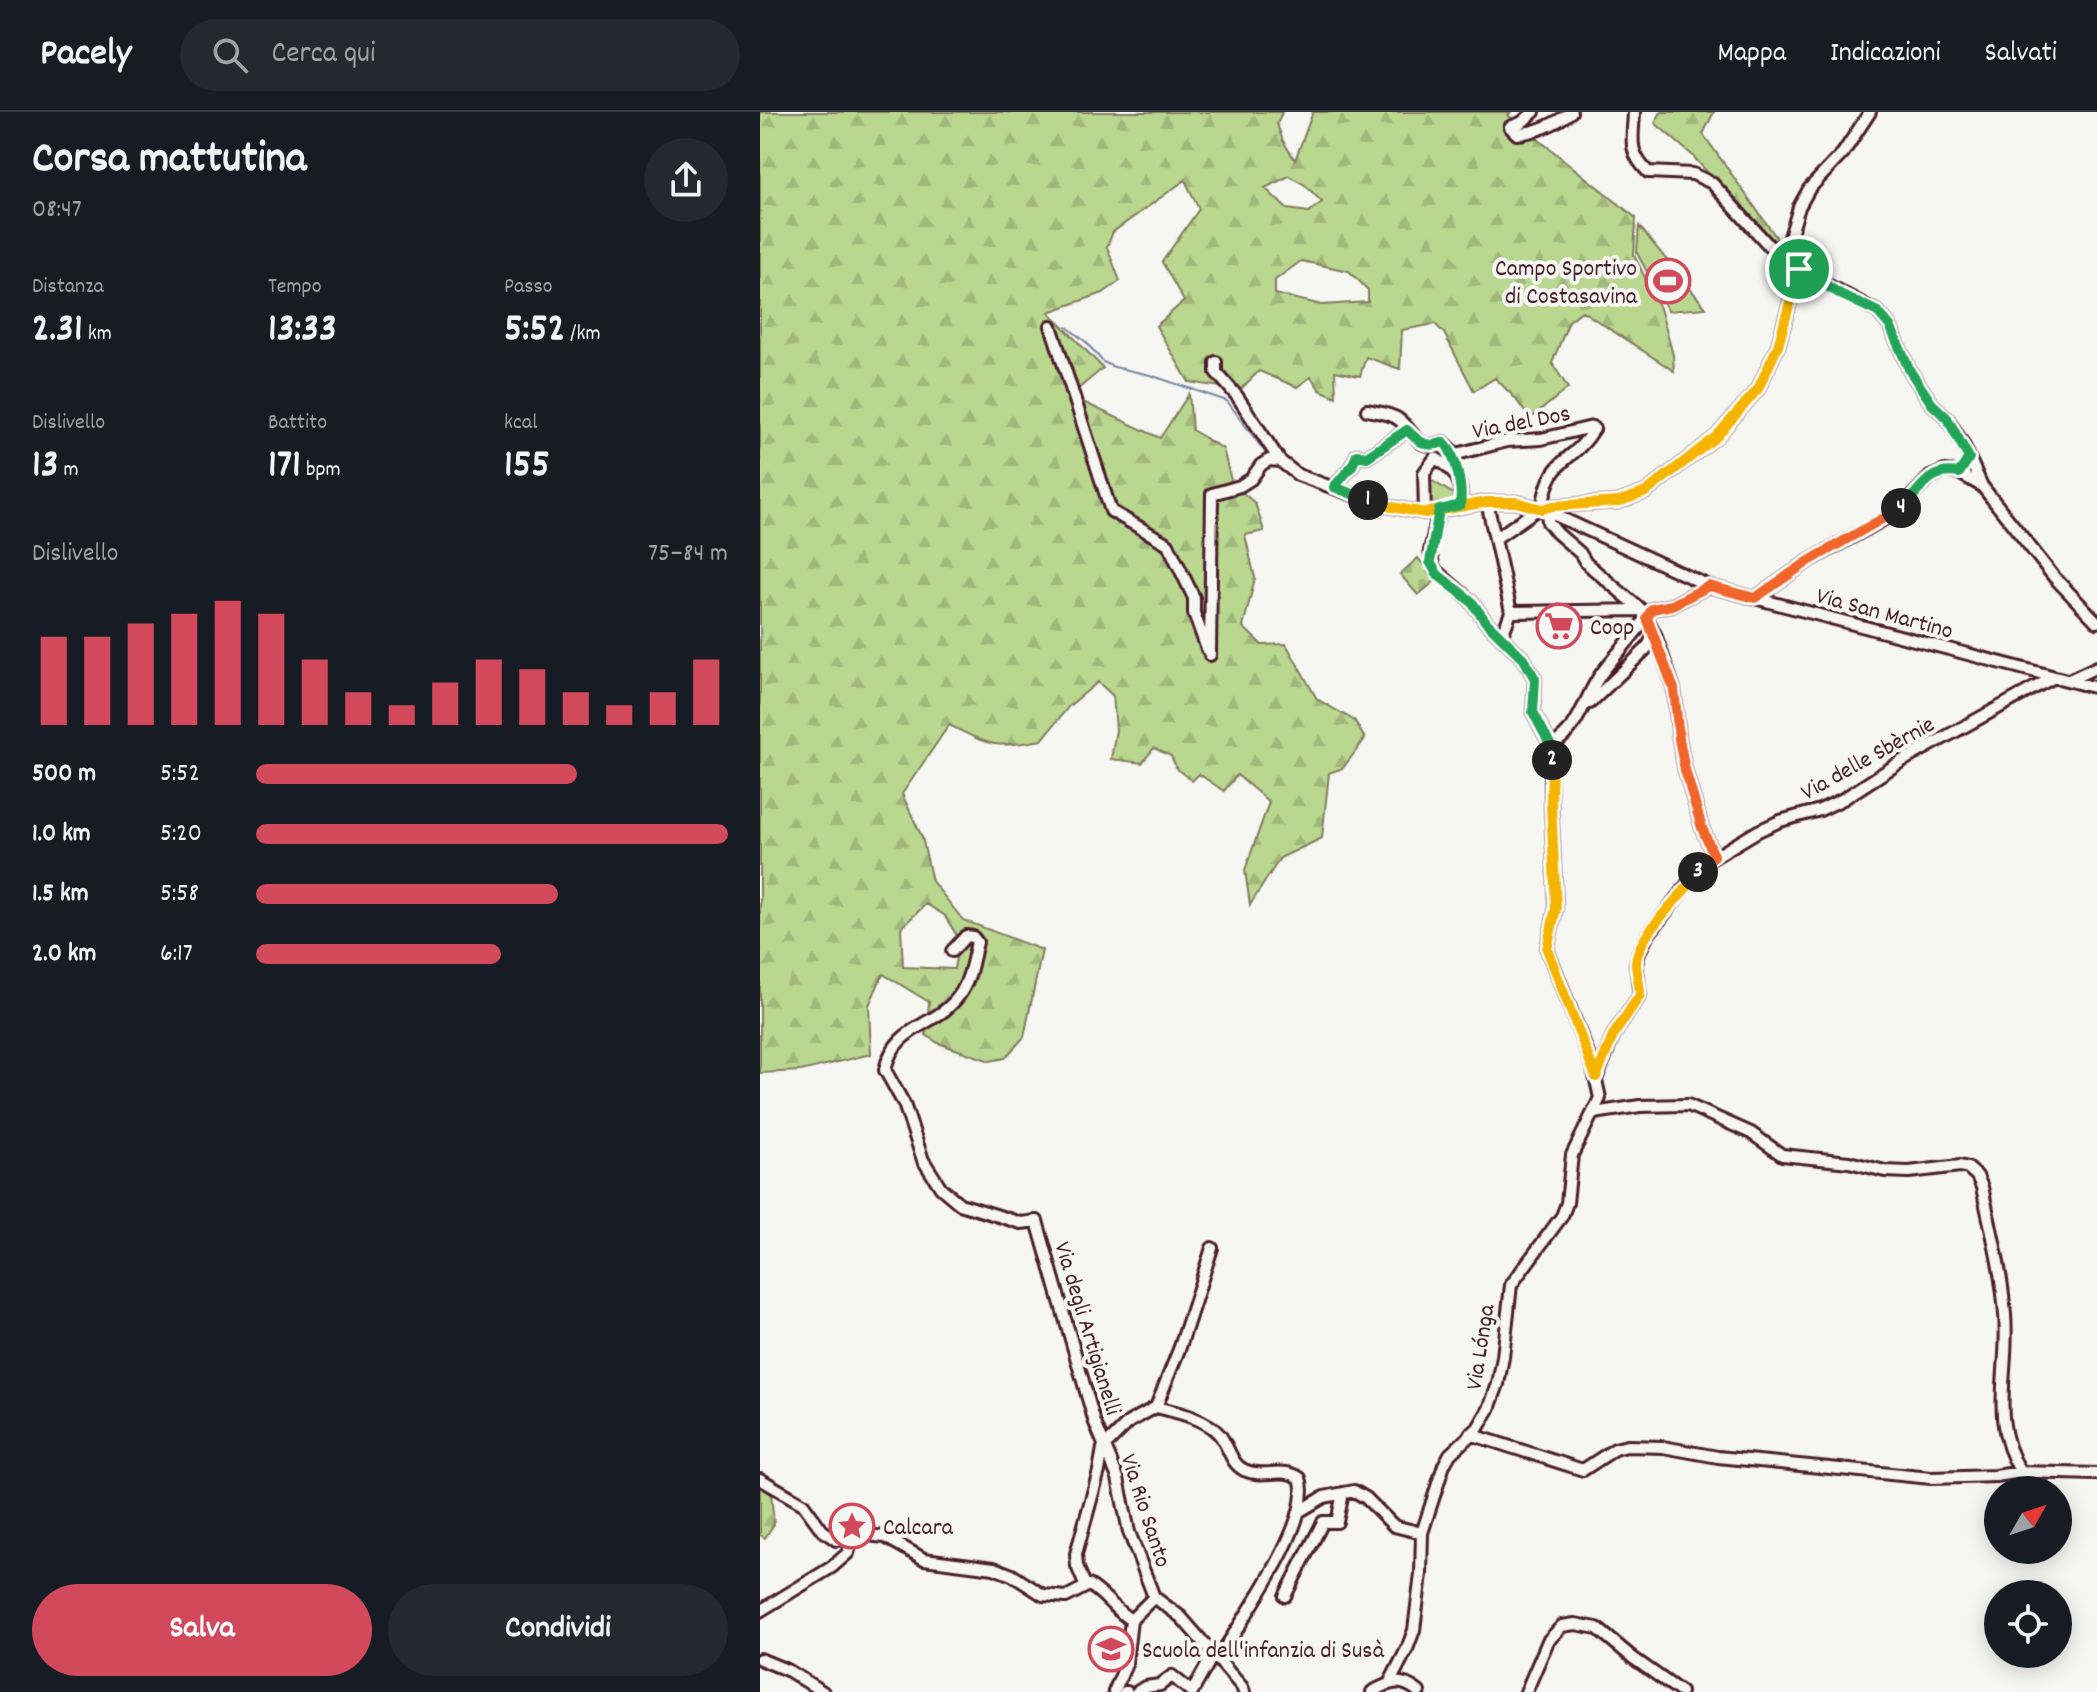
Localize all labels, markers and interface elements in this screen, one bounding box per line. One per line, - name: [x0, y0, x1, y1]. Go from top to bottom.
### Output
- search box: [180, 19, 740, 91]
- text: Pacely: [40, 28, 132, 83]
- icon: search: [208, 33, 252, 77]
- text: Cerca qui: [272, 34, 375, 77]
- text: Mappa: [1718, 35, 1786, 75]
- text: Indicazioni: [1830, 35, 1941, 75]
- text: Salvati: [1985, 35, 2057, 75]
- text: Corsa mattutina: [32, 130, 306, 193]
- button: share: [644, 138, 728, 222]
- text: 08:47: [32, 192, 82, 229]
- pin: [1765, 235, 1833, 303]
- icon: arrive: [1777, 247, 1821, 291]
- place label: Campo Sportivo di Costasavina: [1495, 253, 1638, 315]
- sports icon: Campo Sportivo di Costasavina: [1644, 257, 1692, 305]
- text: Distanza: [32, 272, 104, 303]
- text: Tempo: [268, 272, 322, 303]
- text: Passo: [504, 272, 553, 303]
- text: 2.31: [32, 303, 83, 360]
- text: 13:33: [268, 303, 337, 360]
- text: 5:52: [504, 303, 565, 360]
- text: km: [83, 319, 112, 350]
- text: /km: [565, 319, 601, 350]
- street label: Via del Dos: [1470, 398, 1573, 450]
- text: Dislivello: [32, 408, 105, 439]
- text: Battito: [268, 408, 327, 439]
- text: kcal: [504, 408, 537, 439]
- text: 13: [32, 439, 59, 496]
- text: 171: [268, 439, 301, 496]
- text: 155: [504, 439, 550, 496]
- text: m: [59, 455, 79, 486]
- text: bpm: [301, 455, 341, 486]
- pin: 1: [1348, 480, 1388, 520]
- text: 1: [1366, 484, 1370, 515]
- pin: 4: [1881, 488, 1921, 528]
- text: 4: [1896, 492, 1906, 523]
- text: Dislivello: [32, 536, 118, 573]
- text: 75–84 m: [648, 536, 728, 573]
- street label: Via San Martino: [1812, 580, 1956, 649]
- supermarket icon: Coop: [1535, 602, 1583, 650]
- place label: Coop: [1590, 612, 1634, 646]
- street label: Via delle Sbèrnie: [1795, 709, 1942, 810]
- pin: 2: [1532, 740, 1572, 780]
- text: 2: [1547, 744, 1557, 775]
- text: 500 m: [32, 756, 96, 793]
- text: 5:52: [160, 756, 200, 793]
- text: 1.0 km: [32, 816, 91, 853]
- text: 5:20: [160, 816, 202, 853]
- pin: 3: [1678, 852, 1718, 892]
- text: 3: [1693, 856, 1703, 887]
- text: 1.5 km: [32, 876, 89, 913]
- text: 5:58: [160, 876, 199, 913]
- text: 2.0 km: [32, 936, 96, 973]
- text: 6:17: [160, 936, 193, 973]
- street label: Via degli Artigianelli: [1044, 1238, 1129, 1420]
- street label: Via Lónga: [1458, 1302, 1506, 1393]
- street label: Via Rio Santo: [1110, 1450, 1178, 1572]
- north arrow: [1984, 1476, 2072, 1564]
- map controls: [1984, 1476, 2072, 1668]
- place icon: Calcara: [828, 1502, 876, 1550]
- place label: Calcara: [883, 1512, 954, 1546]
- button: locate: [1984, 1580, 2072, 1668]
- button: Salva: [32, 1584, 372, 1676]
- button: Condividi: [388, 1584, 728, 1676]
- school or university icon: Scuola dell'infanzia di Susà: [1087, 1625, 1135, 1673]
- place label: Scuola dell'infanzia di Susà: [1142, 1635, 1384, 1669]

